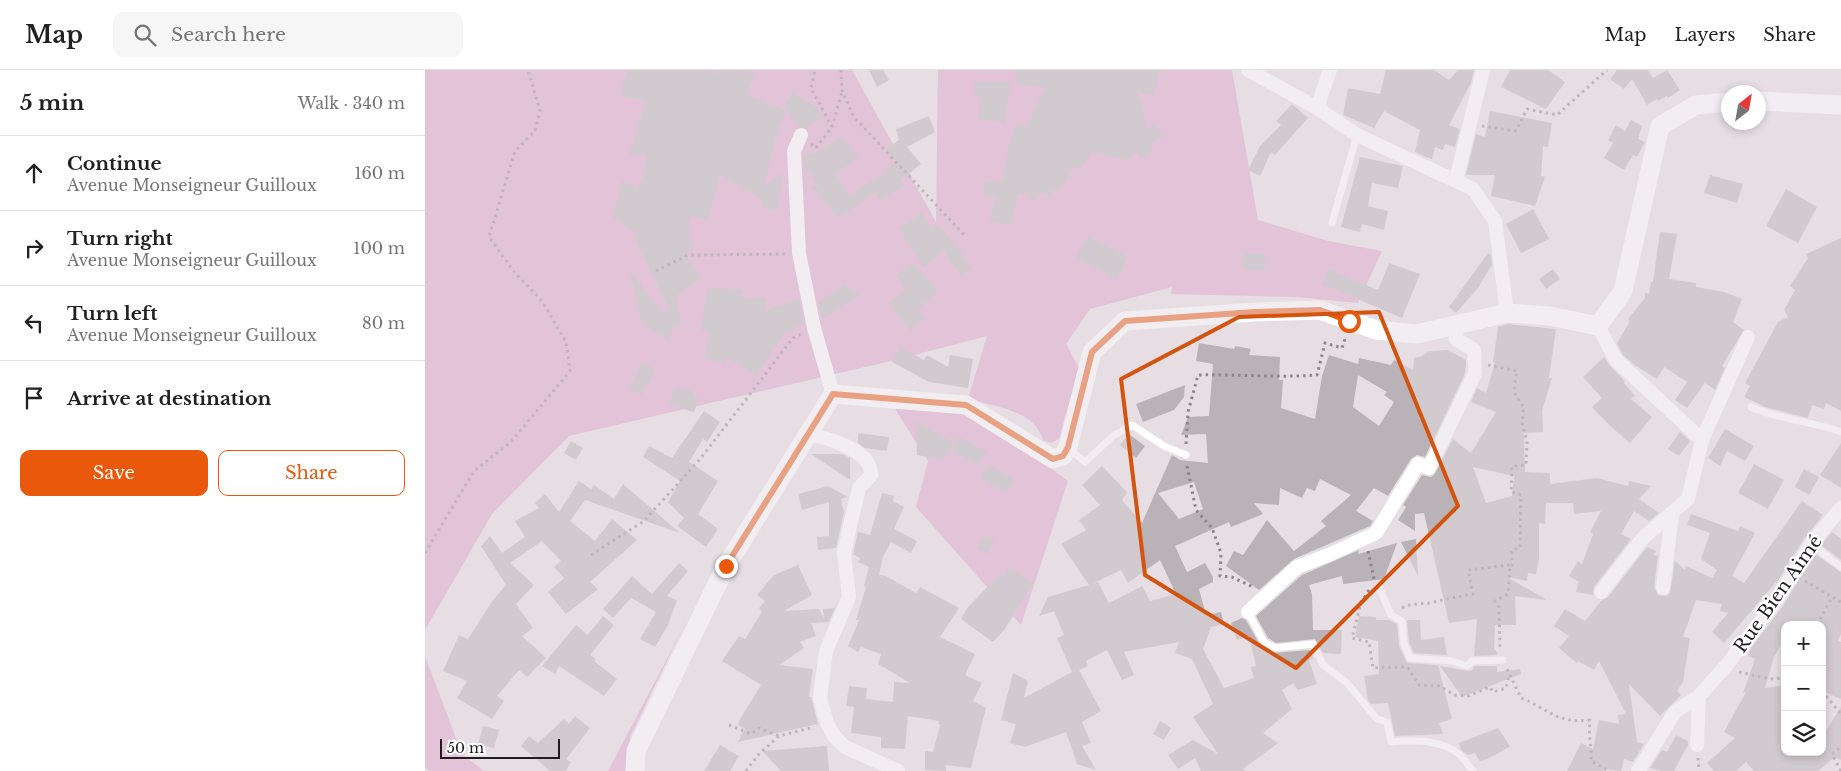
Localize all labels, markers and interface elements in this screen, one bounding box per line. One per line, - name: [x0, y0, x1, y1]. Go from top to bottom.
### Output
- search box: [113, 12, 463, 57]
- text: Map: [25, 20, 83, 49]
- icon: search: [131, 21, 159, 49]
- text: Search here: [171, 23, 286, 46]
- text: Map: [1605, 24, 1646, 46]
- text: Layers: [1674, 24, 1735, 46]
- text: Share: [1763, 24, 1816, 46]
- north arrow: [1721, 85, 1766, 130]
- text: 5 min: [20, 90, 84, 116]
- text: Walk · 340 m: [298, 93, 405, 113]
- text: Continue: [67, 152, 162, 175]
- icon: ahead: [20, 159, 48, 187]
- text: 160 m: [354, 163, 405, 183]
- text: Avenue Monseigneur Guilloux: [67, 175, 317, 195]
- text: Turn right: [67, 227, 173, 250]
- icon: right: [20, 234, 48, 262]
- text: 100 m: [353, 238, 405, 258]
- text: Avenue Monseigneur Guilloux: [67, 250, 317, 270]
- text: Turn left: [67, 302, 158, 325]
- icon: left: [20, 309, 48, 337]
- route start: [1338, 310, 1361, 333]
- text: 80 m: [362, 313, 405, 333]
- text: Avenue Monseigneur Guilloux: [67, 325, 317, 345]
- icon: arrive: [20, 384, 48, 412]
- text: Arrive at destination: [67, 387, 271, 410]
- button: Save: [20, 450, 208, 496]
- button: Share: [218, 450, 405, 496]
- street label: Rue Bien Aimé: [1729, 531, 1827, 657]
- route end: [715, 555, 738, 578]
- map controls: [1781, 621, 1826, 756]
- button: +: [1781, 621, 1826, 666]
- button: −: [1781, 666, 1826, 711]
- button: layers: [1781, 711, 1826, 756]
- scale bar: [440, 736, 560, 759]
- text: 50 m: [447, 739, 484, 757]

